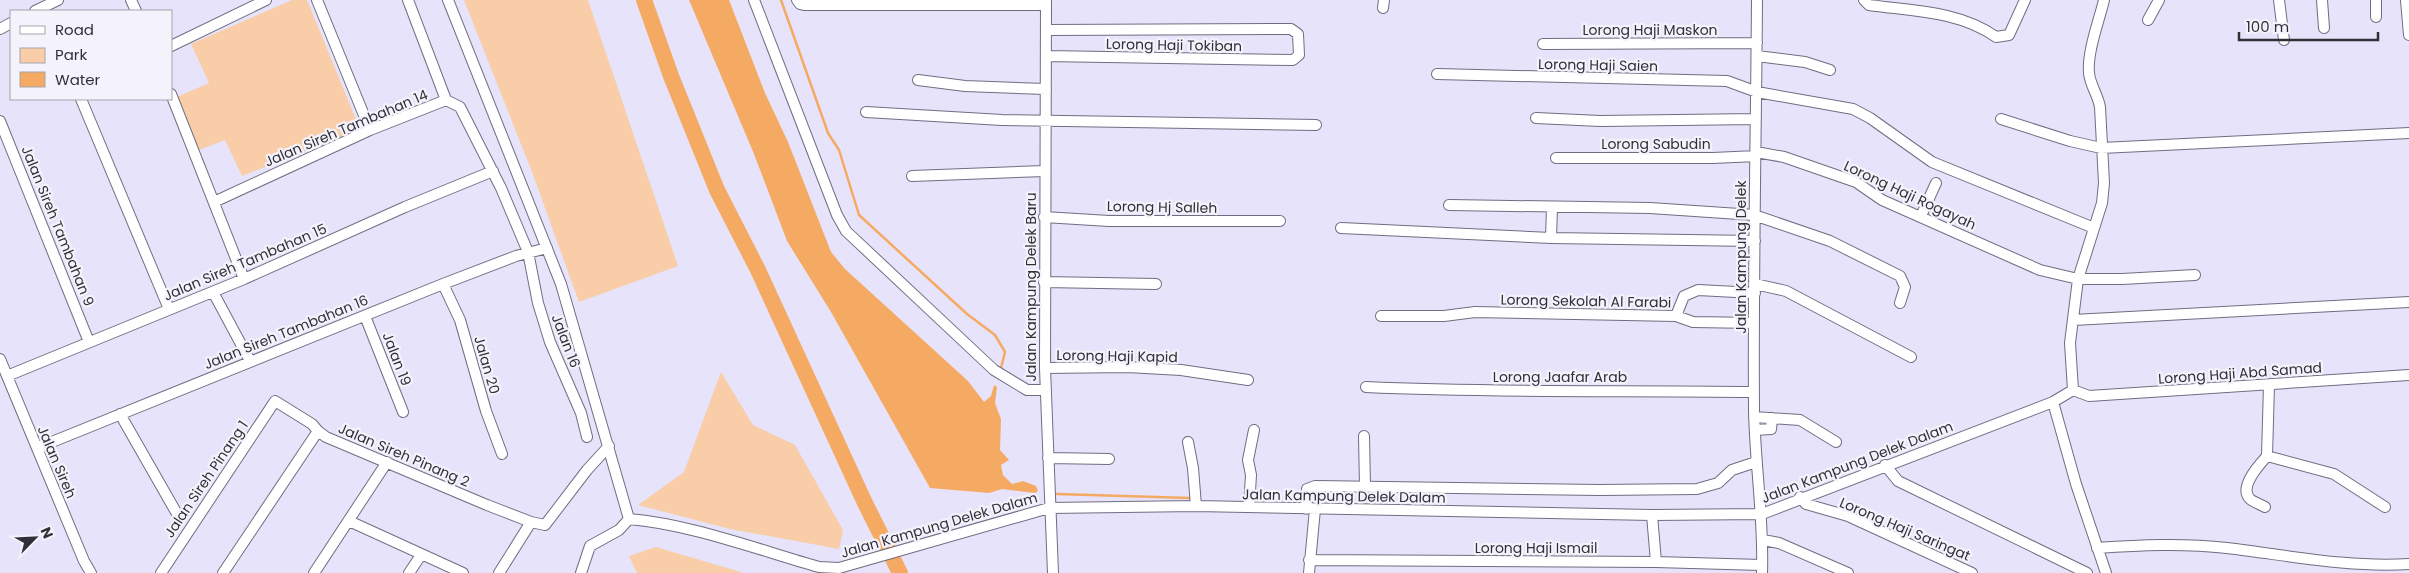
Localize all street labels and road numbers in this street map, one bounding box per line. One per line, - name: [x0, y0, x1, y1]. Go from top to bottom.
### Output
- street label: Lorong Haji Maskon: [1582, 20, 1718, 40]
- street label: Lorong Haji Tokiban: [1106, 34, 1242, 56]
- street label: Lorong Haji Saien: [1538, 54, 1658, 76]
- street label: Jalan Sireh Tambahan 14: [261, 84, 431, 172]
- street label: Lorong Sabudin: [1601, 134, 1711, 154]
- street label: Jalan Sireh Tambahan 9: [17, 143, 99, 309]
- street label: Lorong Haji Rogayah: [1841, 156, 1979, 234]
- street label: Jalan Kampung Delek: [1731, 180, 1751, 334]
- street label: Jalan Kampung Delek Baru: [1021, 192, 1041, 382]
- street label: Lorong Hj Salleh: [1107, 196, 1217, 218]
- street label: Jalan Sireh Tambahan 15: [160, 218, 330, 306]
- street label: Jalan Sireh Tambahan 16: [201, 290, 371, 374]
- street label: Lorong Sekolah Al Farabi: [1500, 290, 1672, 312]
- street label: Jalan 16: [547, 311, 585, 371]
- street label: Jalan 19: [378, 329, 416, 389]
- street label: Jalan 20: [469, 334, 505, 396]
- street label: Lorong Haji Kapid: [1056, 345, 1178, 367]
- street label: Lorong Haji Abd Samad: [2157, 357, 2323, 389]
- street label: Lorong Jaafar Arab: [1493, 367, 1627, 387]
- street label: Jalan Sireh Pinang 1: [159, 416, 253, 542]
- street label: Jalan Kampung Delek Dalam: [1758, 416, 1956, 508]
- street label: Jalan Sireh Pinang 2: [335, 418, 473, 492]
- street label: Jalan Sireh: [33, 423, 81, 501]
- street label: Jalan Kampung Delek Dalam: [1242, 484, 1446, 508]
- street label: Jalan Kampung Delek Dalam: [838, 487, 1040, 563]
- street label: Lorong Haji Saringat: [1836, 492, 1974, 566]
- street label: Lorong Haji Ismail: [1475, 538, 1597, 558]

